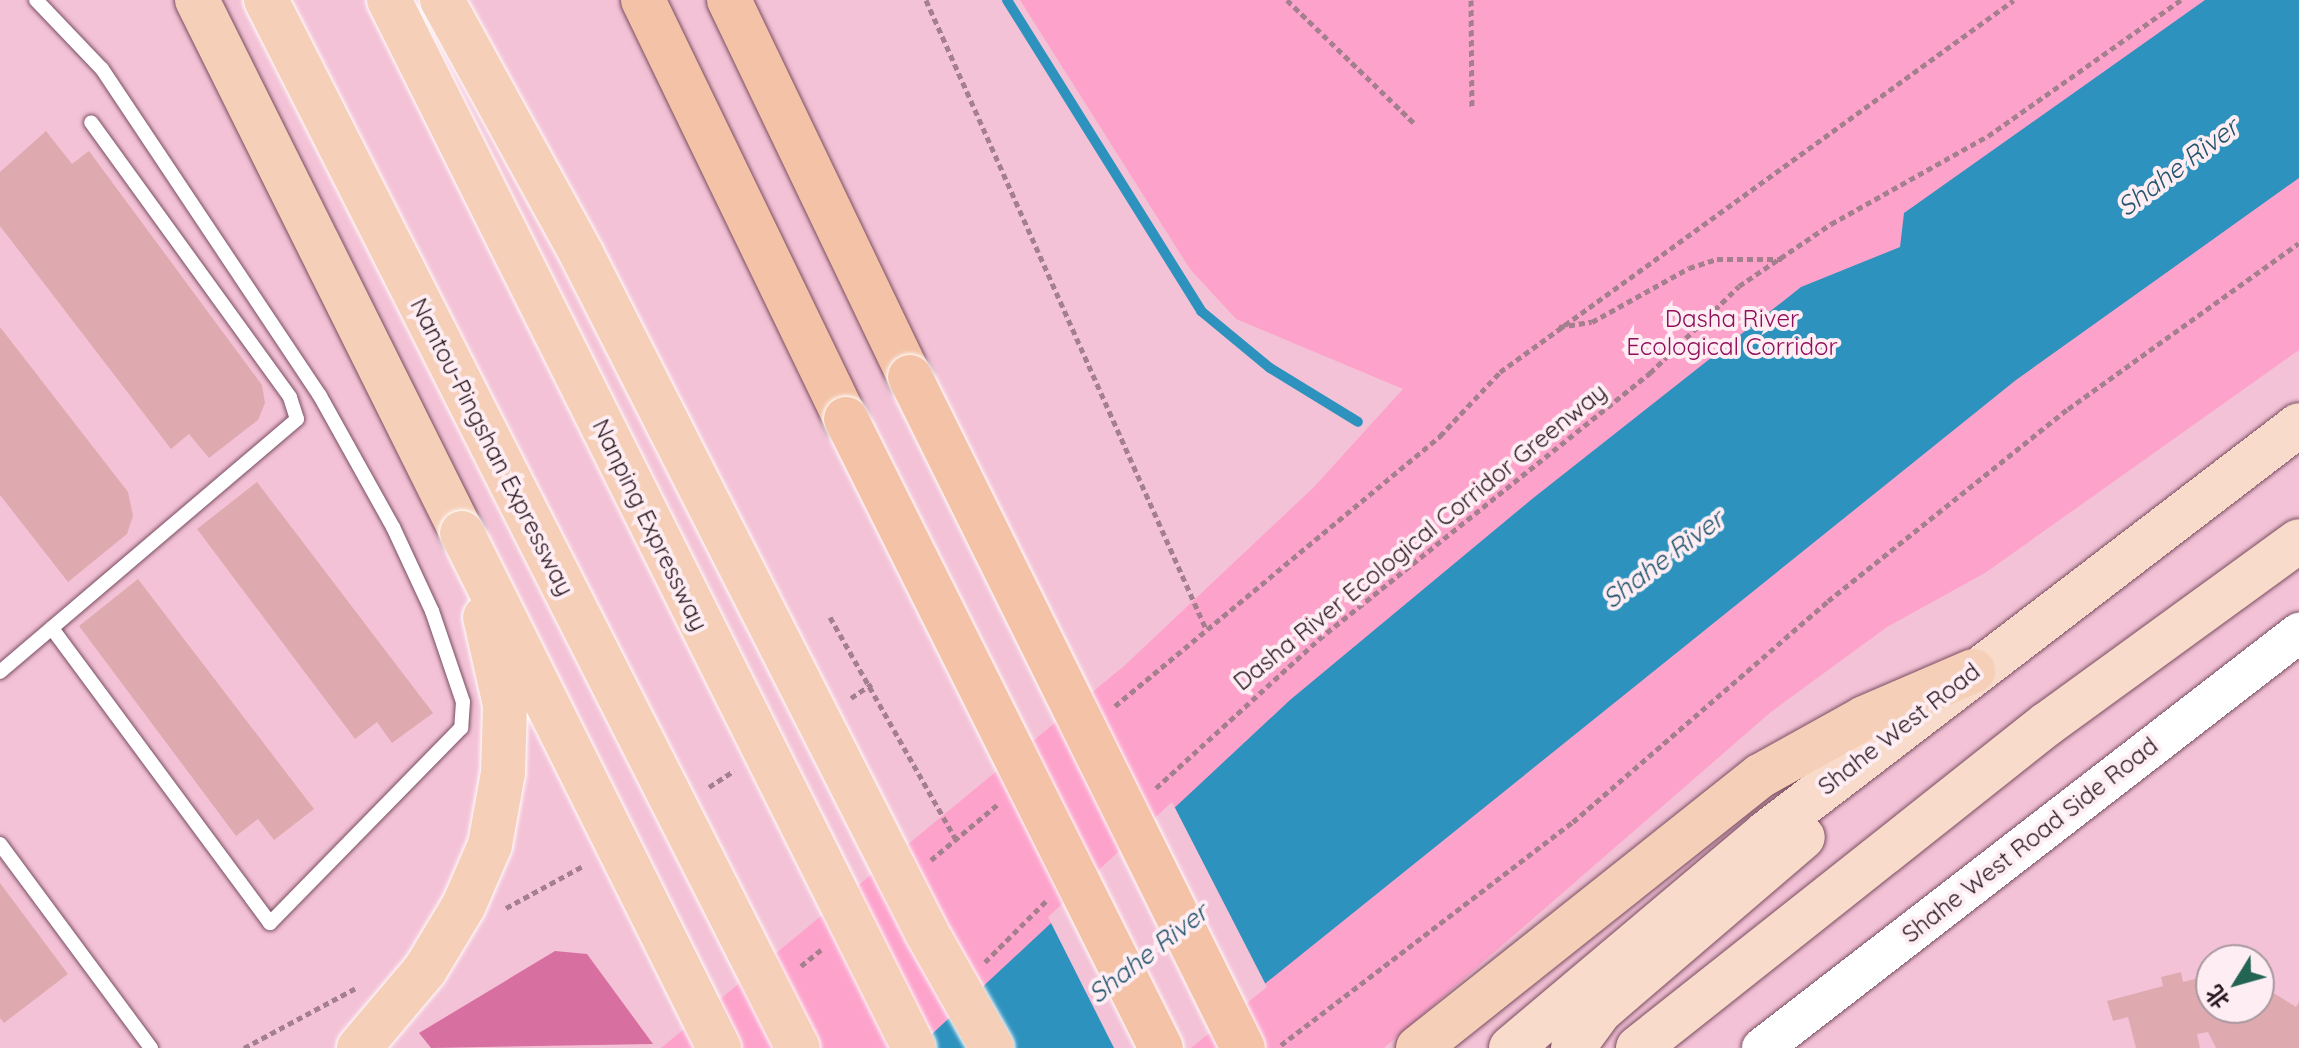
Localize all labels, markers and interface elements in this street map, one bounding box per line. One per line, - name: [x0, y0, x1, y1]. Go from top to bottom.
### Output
- water label: Shahe River: [2112, 112, 2244, 222]
- street label: Nantou-Pingshan Expressway: [404, 293, 580, 601]
- park label: Dasha River Ecological Corridor: [1626, 305, 1838, 361]
- street label: Dasha River Ecological Corridor Greenway: [1228, 377, 1612, 697]
- street label: Nanping Expressway: [586, 414, 714, 636]
- water label: Shahe River: [1597, 504, 1729, 614]
- street label: Shahe West Road: [1812, 657, 1986, 801]
- street label: Shahe West Road Side Road: [1896, 731, 2164, 949]
- water label: Shahe River: [1082, 897, 1214, 1009]
- north arrow: [2195, 944, 2275, 1024]
- text: 北: [2200, 980, 2235, 1014]

